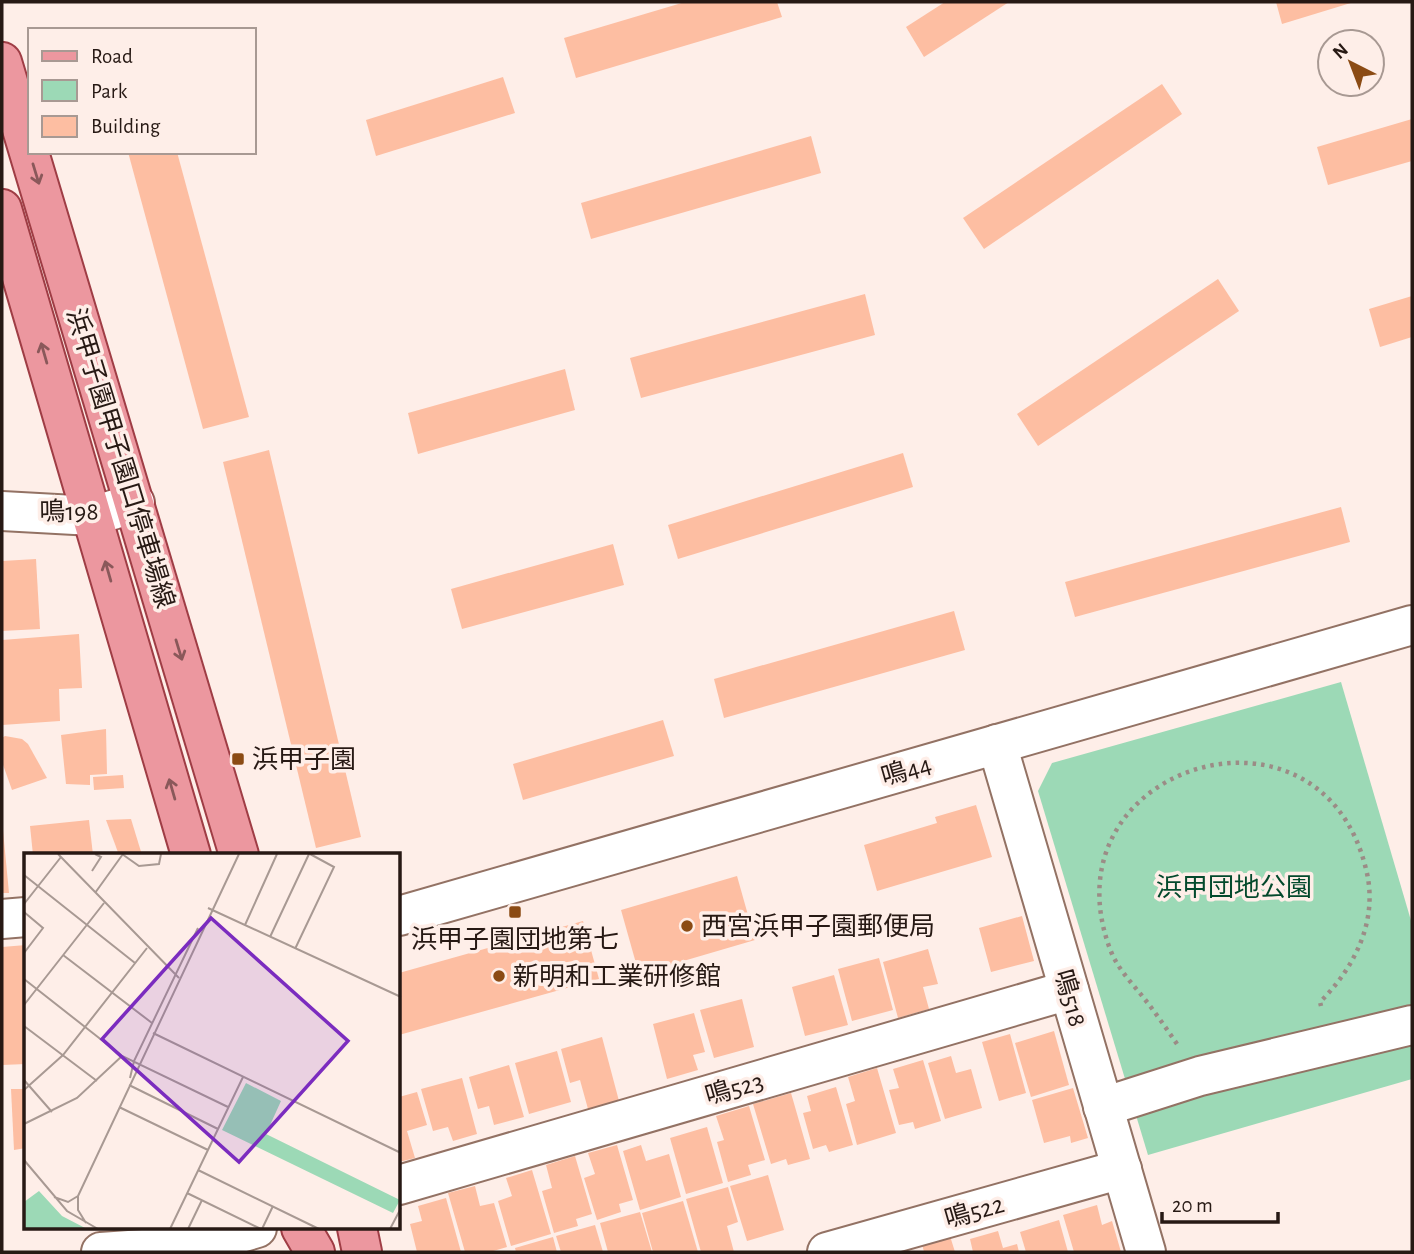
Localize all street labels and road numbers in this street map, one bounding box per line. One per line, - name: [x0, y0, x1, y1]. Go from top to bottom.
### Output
- street label: 浜甲子園甲子園口停車場線: [62, 305, 180, 611]
- street label: 鳴198: [39, 497, 99, 526]
- street label: 鳴44: [878, 750, 934, 790]
- street label: 鳴518: [1050, 966, 1092, 1030]
- street label: 鳴523: [702, 1067, 766, 1110]
- street label: 鳴522: [941, 1190, 1007, 1233]

